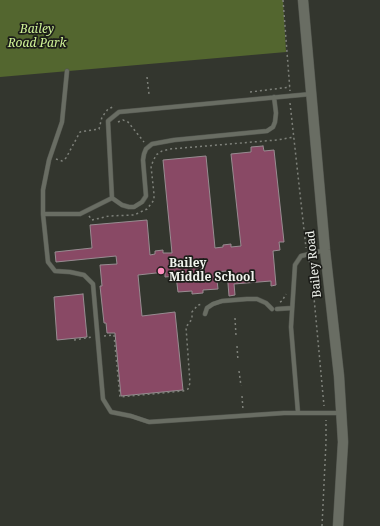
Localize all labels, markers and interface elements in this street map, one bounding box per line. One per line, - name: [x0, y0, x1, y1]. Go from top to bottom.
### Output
- park label: Bailey Road Park: [8, 23, 66, 51]
- street label: Bailey Road: [303, 230, 325, 298]
- place label: Bailey Middle School: [169, 257, 255, 285]
- marker: Bailey Middle School: [156, 266, 166, 276]

